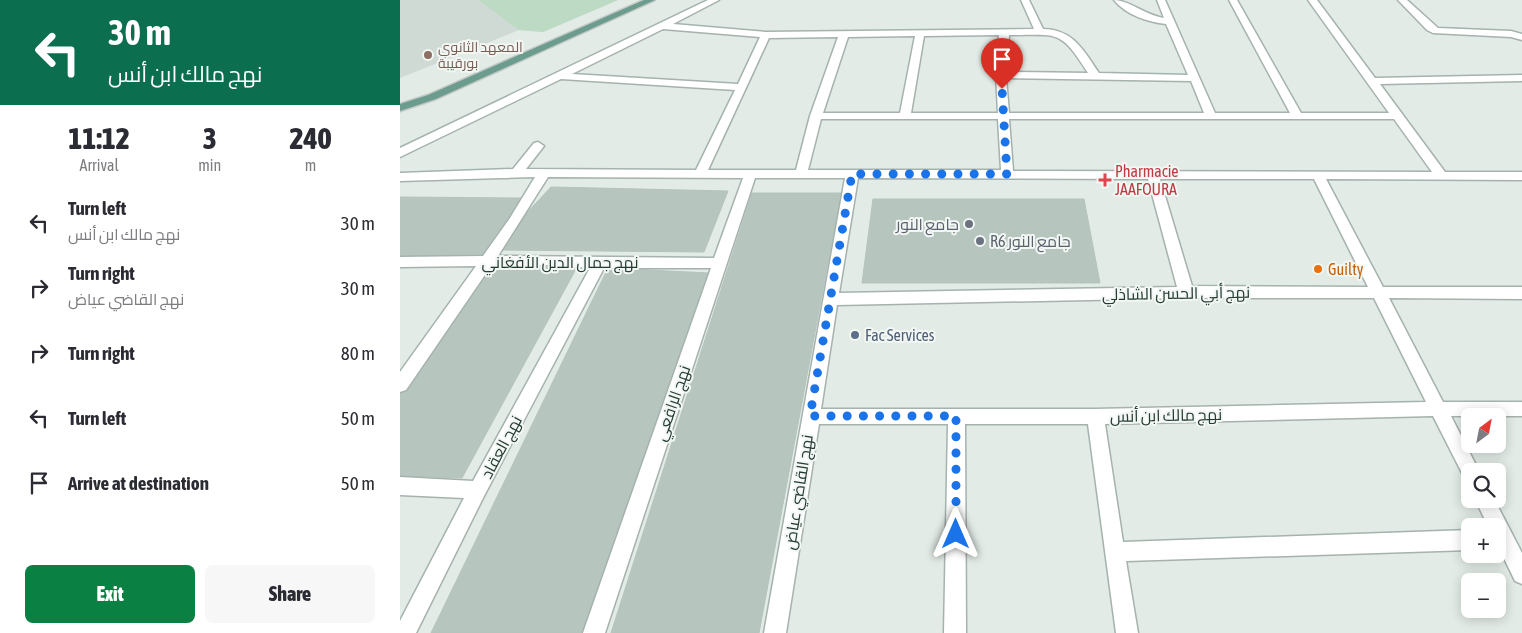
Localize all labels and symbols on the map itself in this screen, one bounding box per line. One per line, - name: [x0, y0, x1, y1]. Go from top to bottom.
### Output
- pin: [981, 38, 1023, 89]
- place label: المعهد الثانوي بورقيبة: [438, 39, 523, 71]
- marker: المعهد الثانوي بورقيبة: [422, 49, 434, 61]
- place label: Pharmacie JAAFOURA: [1115, 162, 1179, 198]
- marker: Pharmacie JAAFOURA: [1099, 174, 1111, 186]
- place label: جامع النور: [895, 215, 959, 236]
- marker: جامع النور: [963, 218, 975, 230]
- place label: R6 جامع النور: [990, 232, 1071, 253]
- marker: R6 جامع النور: [974, 235, 986, 247]
- street label: نهج جمال الدين الأفغاني: [482, 253, 638, 276]
- place label: Guilty: [1328, 260, 1364, 279]
- marker: Guilty: [1312, 263, 1324, 275]
- street label: نهج أبي الحسن الشاذلي: [1102, 283, 1250, 308]
- place label: Fac Services: [865, 326, 935, 344]
- marker: Fac Services: [849, 329, 861, 341]
- street label: نهج الرافعي: [651, 363, 698, 445]
- street label: نهج مالك ابن أنس: [1110, 405, 1222, 428]
- north arrow: [1461, 408, 1506, 452]
- street label: نهج العقاد: [477, 412, 528, 483]
- street label: نهج القاضي عياض: [780, 433, 820, 551]
- position arrow: [929, 507, 981, 559]

